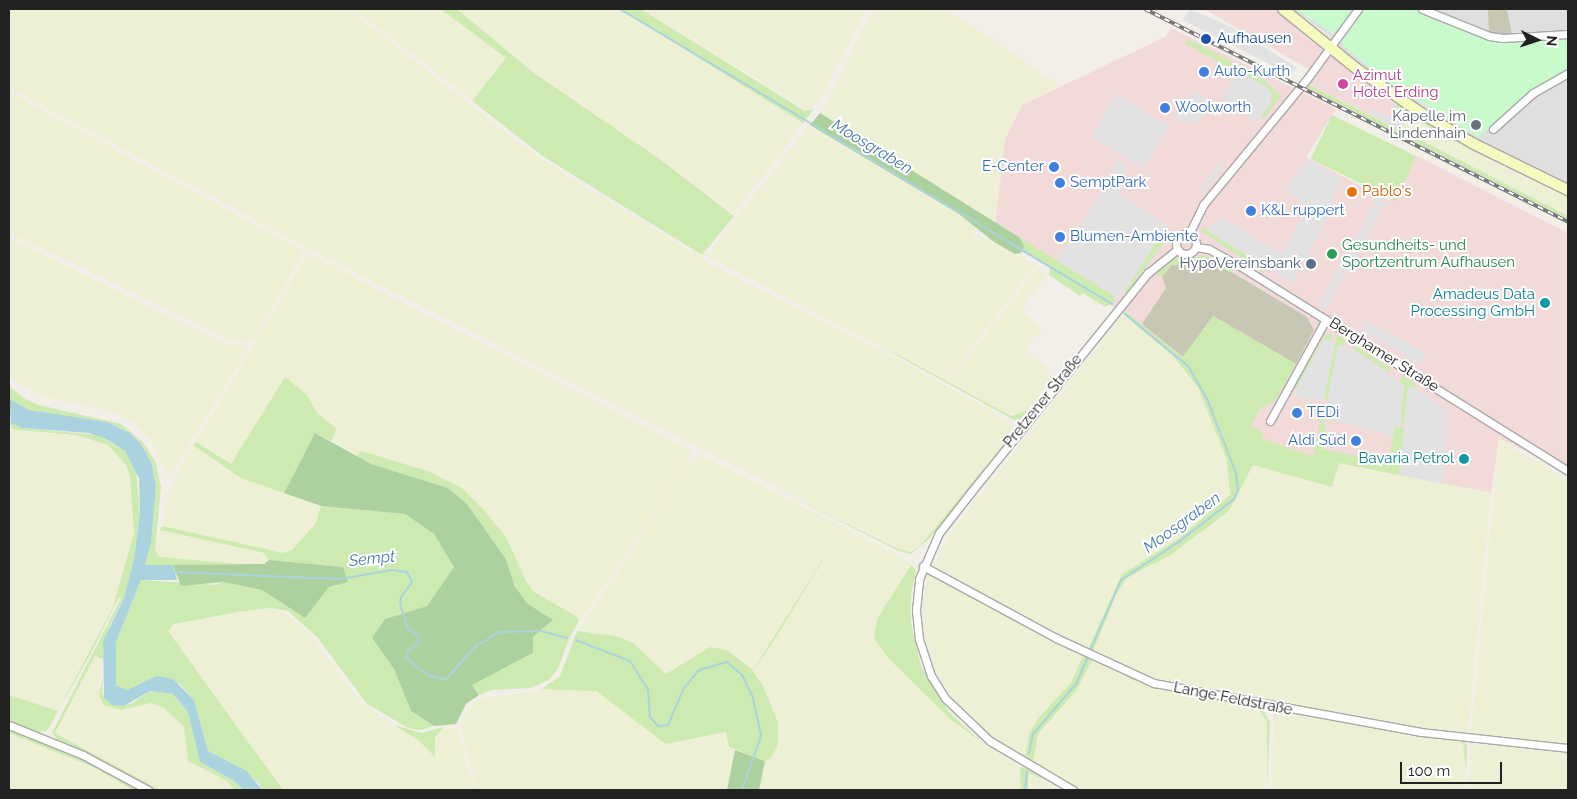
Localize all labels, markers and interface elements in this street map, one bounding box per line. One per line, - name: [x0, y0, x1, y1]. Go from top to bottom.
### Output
- north arrow: [1512, 15, 1562, 65]
- place label: Aufhausen: [1217, 30, 1291, 48]
- marker: Aufhausen: [1199, 32, 1213, 46]
- text: N: [1544, 35, 1560, 47]
- place label: Auto-Kurth: [1214, 63, 1290, 81]
- marker: Auto-Kurth: [1198, 66, 1210, 78]
- place label: Azimut Hotel Erding: [1353, 66, 1439, 101]
- marker: Azimut Hotel Erding: [1337, 78, 1349, 90]
- place label: Woolworth: [1175, 99, 1251, 117]
- marker: Woolworth: [1159, 102, 1171, 114]
- place label: Kapelle im Lindenhain: [1389, 107, 1466, 142]
- water label: Moosgraben: [828, 115, 916, 179]
- marker: Kapelle im Lindenhain: [1470, 119, 1482, 131]
- place label: E-Center: [982, 158, 1044, 176]
- marker: E-Center: [1048, 161, 1060, 173]
- place label: SemptPark: [1070, 174, 1146, 192]
- marker: SemptPark: [1054, 177, 1066, 189]
- place label: Pablo's: [1362, 183, 1412, 201]
- marker: Pablo's: [1346, 186, 1358, 198]
- place label: K&L ruppert: [1261, 202, 1345, 220]
- marker: K&L ruppert: [1245, 205, 1257, 217]
- place label: Blumen-Ambiente: [1070, 228, 1198, 246]
- marker: Blumen-Ambiente: [1054, 231, 1066, 243]
- place label: Gesundheits- und Sportzentrum Aufhausen: [1342, 236, 1516, 271]
- marker: Gesundheits- und Sportzentrum Aufhausen: [1326, 248, 1338, 260]
- place label: HypoVereinsbank: [1179, 255, 1301, 273]
- marker: HypoVereinsbank: [1305, 258, 1317, 270]
- place label: Amadeus Data Processing GmbH: [1410, 285, 1535, 320]
- marker: Amadeus Data Processing GmbH: [1539, 297, 1551, 309]
- street label: Berghamer Straße: [1326, 314, 1442, 396]
- street label: Pretzener Straße: [1000, 351, 1086, 451]
- place label: TEDi: [1307, 404, 1339, 422]
- marker: TEDi: [1291, 407, 1303, 419]
- place label: Aldi Süd: [1288, 432, 1346, 450]
- marker: Aldi Süd: [1350, 435, 1362, 447]
- place label: Bavaria Petrol: [1359, 450, 1454, 468]
- marker: Bavaria Petrol: [1458, 453, 1470, 465]
- water label: Moosgraben: [1140, 489, 1224, 557]
- water label: Sempt: [348, 547, 396, 571]
- street label: Lange Feldstraße: [1172, 679, 1294, 719]
- scale bar: [1402, 752, 1504, 784]
- text: 100 m: [1408, 762, 1450, 780]

